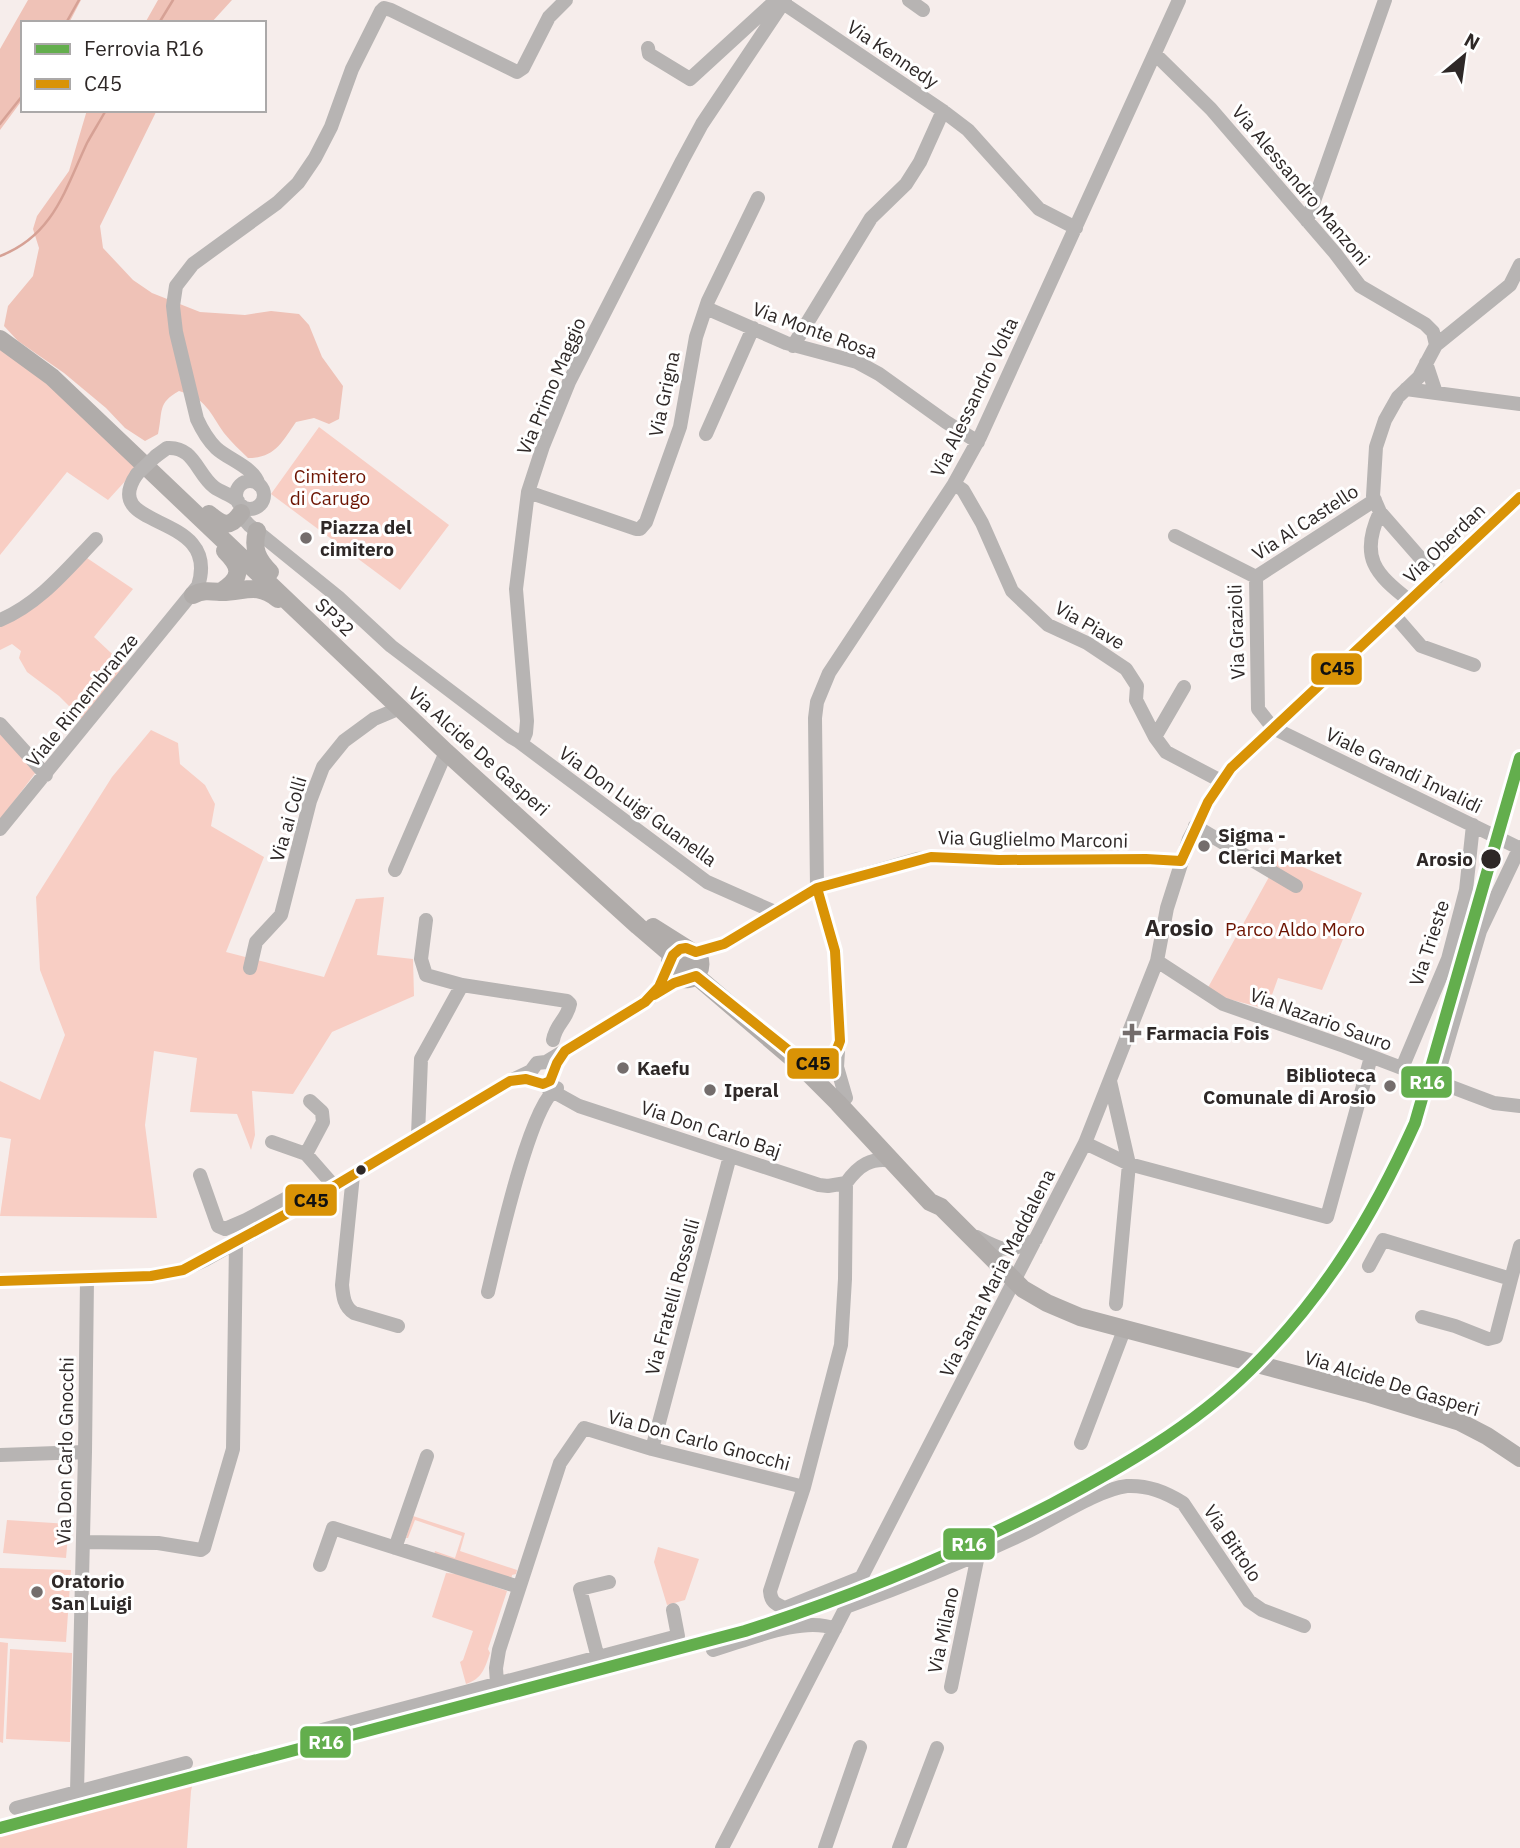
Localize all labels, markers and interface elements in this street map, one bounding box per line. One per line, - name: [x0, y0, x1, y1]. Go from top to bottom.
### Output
- street label: Via Kennedy: [843, 15, 944, 94]
- legend: [21, 21, 266, 112]
- north arrow: [1429, 21, 1499, 91]
- text: N: [1460, 27, 1484, 55]
- text: Ferrovia R16: [84, 34, 204, 62]
- text: C45: [84, 69, 122, 97]
- street label: Via Alessandro Manzoni: [1227, 100, 1375, 270]
- street label: Via Monte Rosa: [749, 296, 881, 364]
- street label: Via Alessandro Volta: [925, 313, 1023, 481]
- street label: Via Primo Maggio: [511, 314, 591, 458]
- street label: Via Grigna: [643, 349, 685, 439]
- park label: Cimitero di Carugo: [290, 464, 370, 510]
- street label: Via Al Castello: [1247, 479, 1363, 565]
- street label: Via Oberdan: [1398, 498, 1490, 588]
- place label: Piazza del cimitero: [320, 515, 412, 561]
- marker: Piazza del cimitero: [298, 530, 314, 546]
- street label: Via Grazioli: [1222, 584, 1250, 680]
- street label: SP32: [310, 593, 360, 641]
- street label: Via Piave: [1051, 595, 1129, 655]
- street label: Viale Rimembranze: [21, 628, 143, 772]
- line badge: C45: [1310, 652, 1363, 686]
- text: C45: [1319, 656, 1355, 680]
- street label: Via Alcide De Gasperi: [403, 681, 555, 821]
- street label: Viale Grandi Invalidi: [1322, 722, 1486, 818]
- street label: Via Don Luigi Guanella: [554, 741, 722, 871]
- street label: Via ai Colli: [264, 774, 312, 864]
- place label: Sigma - Clerici Market: [1218, 823, 1342, 869]
- street label: Via Guglielmo Marconi: [938, 825, 1128, 853]
- marker: Sigma - Clerici Market: [1196, 838, 1212, 854]
- place label: Arosio: [1416, 847, 1473, 871]
- marker: Arosio: [1479, 847, 1503, 871]
- street label: Via Trieste: [1404, 897, 1454, 989]
- district label: Arosio: [1144, 912, 1214, 942]
- park label: Parco Aldo Moro: [1225, 917, 1365, 941]
- street label: Via Nazario Sauro: [1246, 982, 1396, 1056]
- place label: Farmacia Fois: [1146, 1021, 1269, 1045]
- marker: Farmacia Fois: [1124, 1025, 1140, 1041]
- line badge: C45: [786, 1047, 840, 1080]
- text: C45: [795, 1051, 831, 1075]
- place label: Kaefu: [637, 1056, 690, 1080]
- marker: Kaefu: [615, 1060, 631, 1076]
- place label: Biblioteca Comunale di Arosio: [1203, 1063, 1376, 1109]
- line badge: R16: [1400, 1065, 1453, 1099]
- text: R16: [1409, 1070, 1445, 1094]
- place label: Iperal: [724, 1078, 779, 1102]
- marker: Biblioteca Comunale di Arosio: [1382, 1078, 1398, 1094]
- marker: Iperal: [702, 1082, 718, 1098]
- street label: Via Don Carlo Baj: [638, 1095, 784, 1163]
- unlabelled marker: [354, 1163, 368, 1177]
- street label: Via Santa Maria Maddalena: [934, 1165, 1060, 1381]
- line badge: C45: [284, 1183, 338, 1217]
- text: C45: [293, 1188, 329, 1212]
- street label: Via Fratelli Rosselli: [640, 1216, 704, 1378]
- street label: Via Alcide De Gasperi: [1301, 1345, 1483, 1421]
- street label: Via Don Carlo Gnocchi: [51, 1357, 79, 1545]
- street label: Via Don Carlo Gnocchi: [605, 1404, 793, 1476]
- street label: Via Bittolo: [1199, 1500, 1267, 1586]
- line badge: R16: [942, 1527, 996, 1561]
- text: R16: [951, 1532, 987, 1556]
- place label: Oratorio San Luigi: [51, 1569, 132, 1615]
- marker: Oratorio San Luigi: [29, 1584, 45, 1600]
- street label: Via Milano: [922, 1585, 964, 1675]
- line badge: R16: [299, 1725, 352, 1759]
- text: R16: [308, 1730, 344, 1754]

